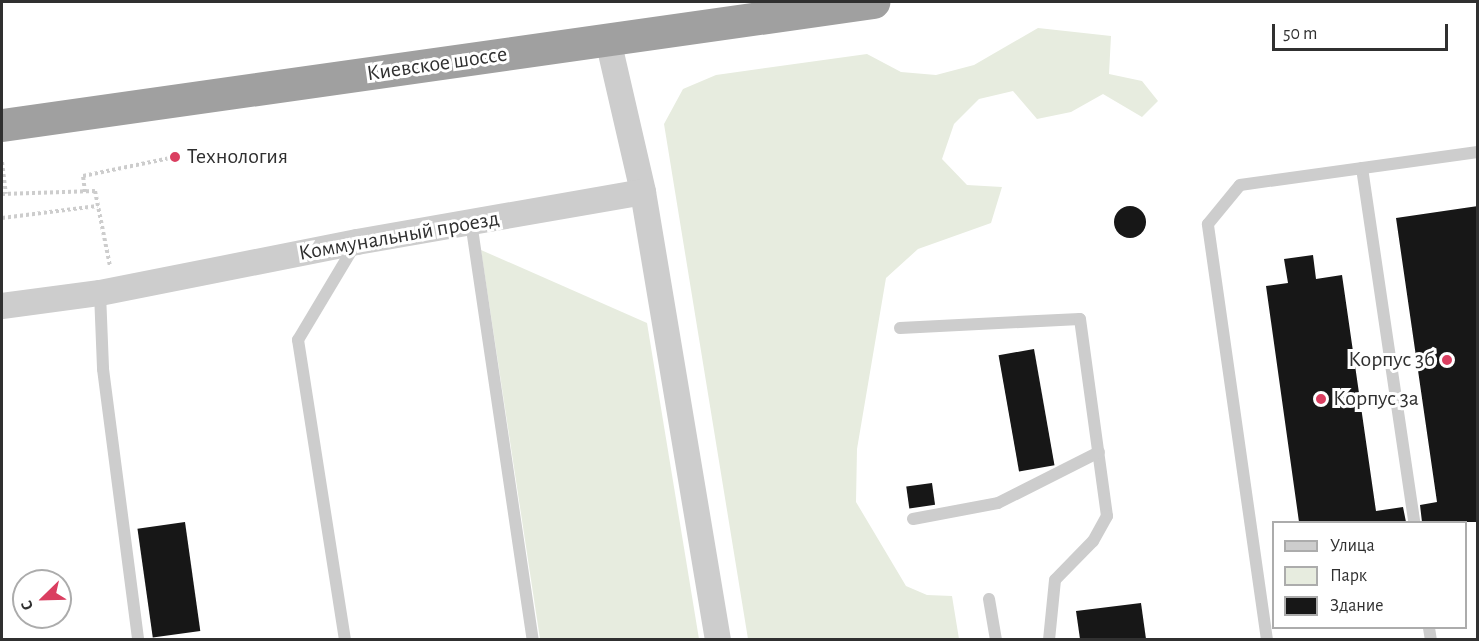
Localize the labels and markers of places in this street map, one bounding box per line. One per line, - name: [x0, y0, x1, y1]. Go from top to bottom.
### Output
- place label: Технология: [187, 144, 288, 170]
- marker: Технология: [168, 150, 182, 164]
- place label: Корпус 3б: [1348, 347, 1435, 373]
- marker: Корпус 3б: [1440, 353, 1454, 367]
- place label: Корпус 3a: [1333, 386, 1419, 412]
- marker: Корпус 3a: [1314, 392, 1328, 406]

